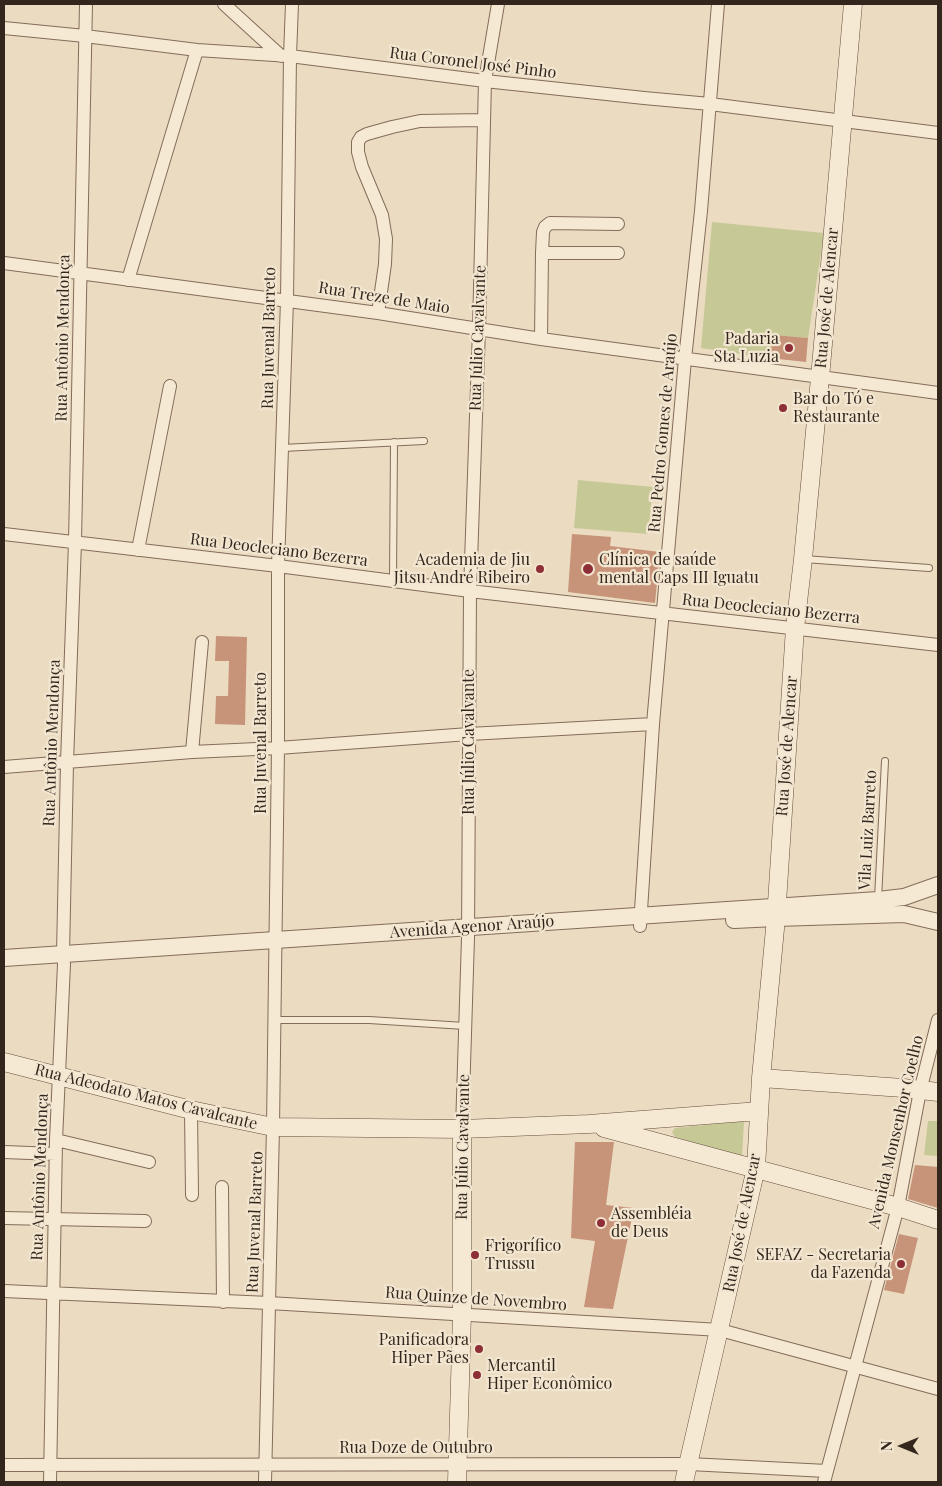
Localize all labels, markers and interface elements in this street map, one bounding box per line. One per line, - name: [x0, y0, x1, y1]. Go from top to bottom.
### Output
- street label: Rua Coronel José Pinho: [389, 43, 557, 83]
- street label: Rua José de Alencar: [811, 227, 843, 369]
- street label: Rua Antônio Mendonça: [52, 254, 74, 422]
- street label: Rua Júlio Cavalvante: [466, 265, 490, 411]
- street label: Rua Juvenal Barreto: [258, 267, 280, 409]
- street label: Rua Treze de Maio: [317, 278, 451, 318]
- place label: Padaria Sta Luzia: [714, 329, 779, 367]
- street label: Rua Pedro Gomes de Araújo: [645, 333, 681, 533]
- marker: Padaria Sta Luzia: [783, 342, 795, 354]
- place label: Bar do Tó e Restaurante: [793, 389, 880, 427]
- marker: Bar do Tó e Restaurante: [777, 402, 789, 414]
- street label: Rua Deocleciano Bezerra: [189, 530, 369, 570]
- place label: Academia de Jiu Jitsu André Ribeiro: [394, 550, 530, 588]
- place label: Clínica de saúde mental Caps III Iguatu: [599, 550, 759, 588]
- marker: Clínica de saúde mental Caps III Iguatu: [581, 562, 595, 576]
- marker: Academia de Jiu Jitsu André Ribeiro: [534, 563, 546, 575]
- street label: Rua Deocleciano Bezerra: [681, 590, 861, 628]
- street label: Rua Antônio Mendonça: [39, 659, 65, 827]
- street label: Rua Júlio Cavalvante: [459, 669, 479, 815]
- street label: Rua Juvenal Barreto: [251, 672, 271, 814]
- street label: Rua José de Alencar: [773, 675, 801, 817]
- street label: Vila Luiz Barreto: [855, 769, 881, 891]
- street label: Avenida Agenor Araújo: [389, 912, 555, 942]
- street label: Avenida Monsenhor Coelho: [864, 1033, 928, 1231]
- street label: Rua Adeodato Matos Cavalcante: [33, 1060, 259, 1134]
- street label: Rua Júlio Cavalvante: [452, 1074, 474, 1220]
- street label: Rua Antônio Mendonça: [27, 1093, 53, 1261]
- street label: Rua Juvenal Barreto: [243, 1151, 267, 1293]
- street label: Rua José de Alencar: [719, 1152, 765, 1294]
- place label: Assembléia de Deus: [611, 1204, 692, 1242]
- marker: Assembléia de Deus: [595, 1217, 607, 1229]
- place label: Frigorífico Trussu: [485, 1236, 561, 1274]
- place label: SEFAZ - Secretaria da Fazenda: [756, 1245, 891, 1283]
- marker: Frigorífico Trussu: [469, 1249, 481, 1261]
- marker: SEFAZ - Secretaria da Fazenda: [895, 1258, 907, 1270]
- street label: Rua Quinze de Novembro: [384, 1283, 568, 1315]
- place label: Panificadora Hiper Pães: [379, 1330, 469, 1368]
- marker: Panificadora Hiper Pães: [473, 1343, 485, 1355]
- place label: Mercantil Hiper Econômico: [487, 1356, 612, 1394]
- marker: Mercantil Hiper Econômico: [471, 1369, 483, 1381]
- north arrow: [877, 1421, 927, 1471]
- street label: Rua Doze de Outubro: [339, 1438, 493, 1458]
- text: N: [877, 1441, 896, 1451]

